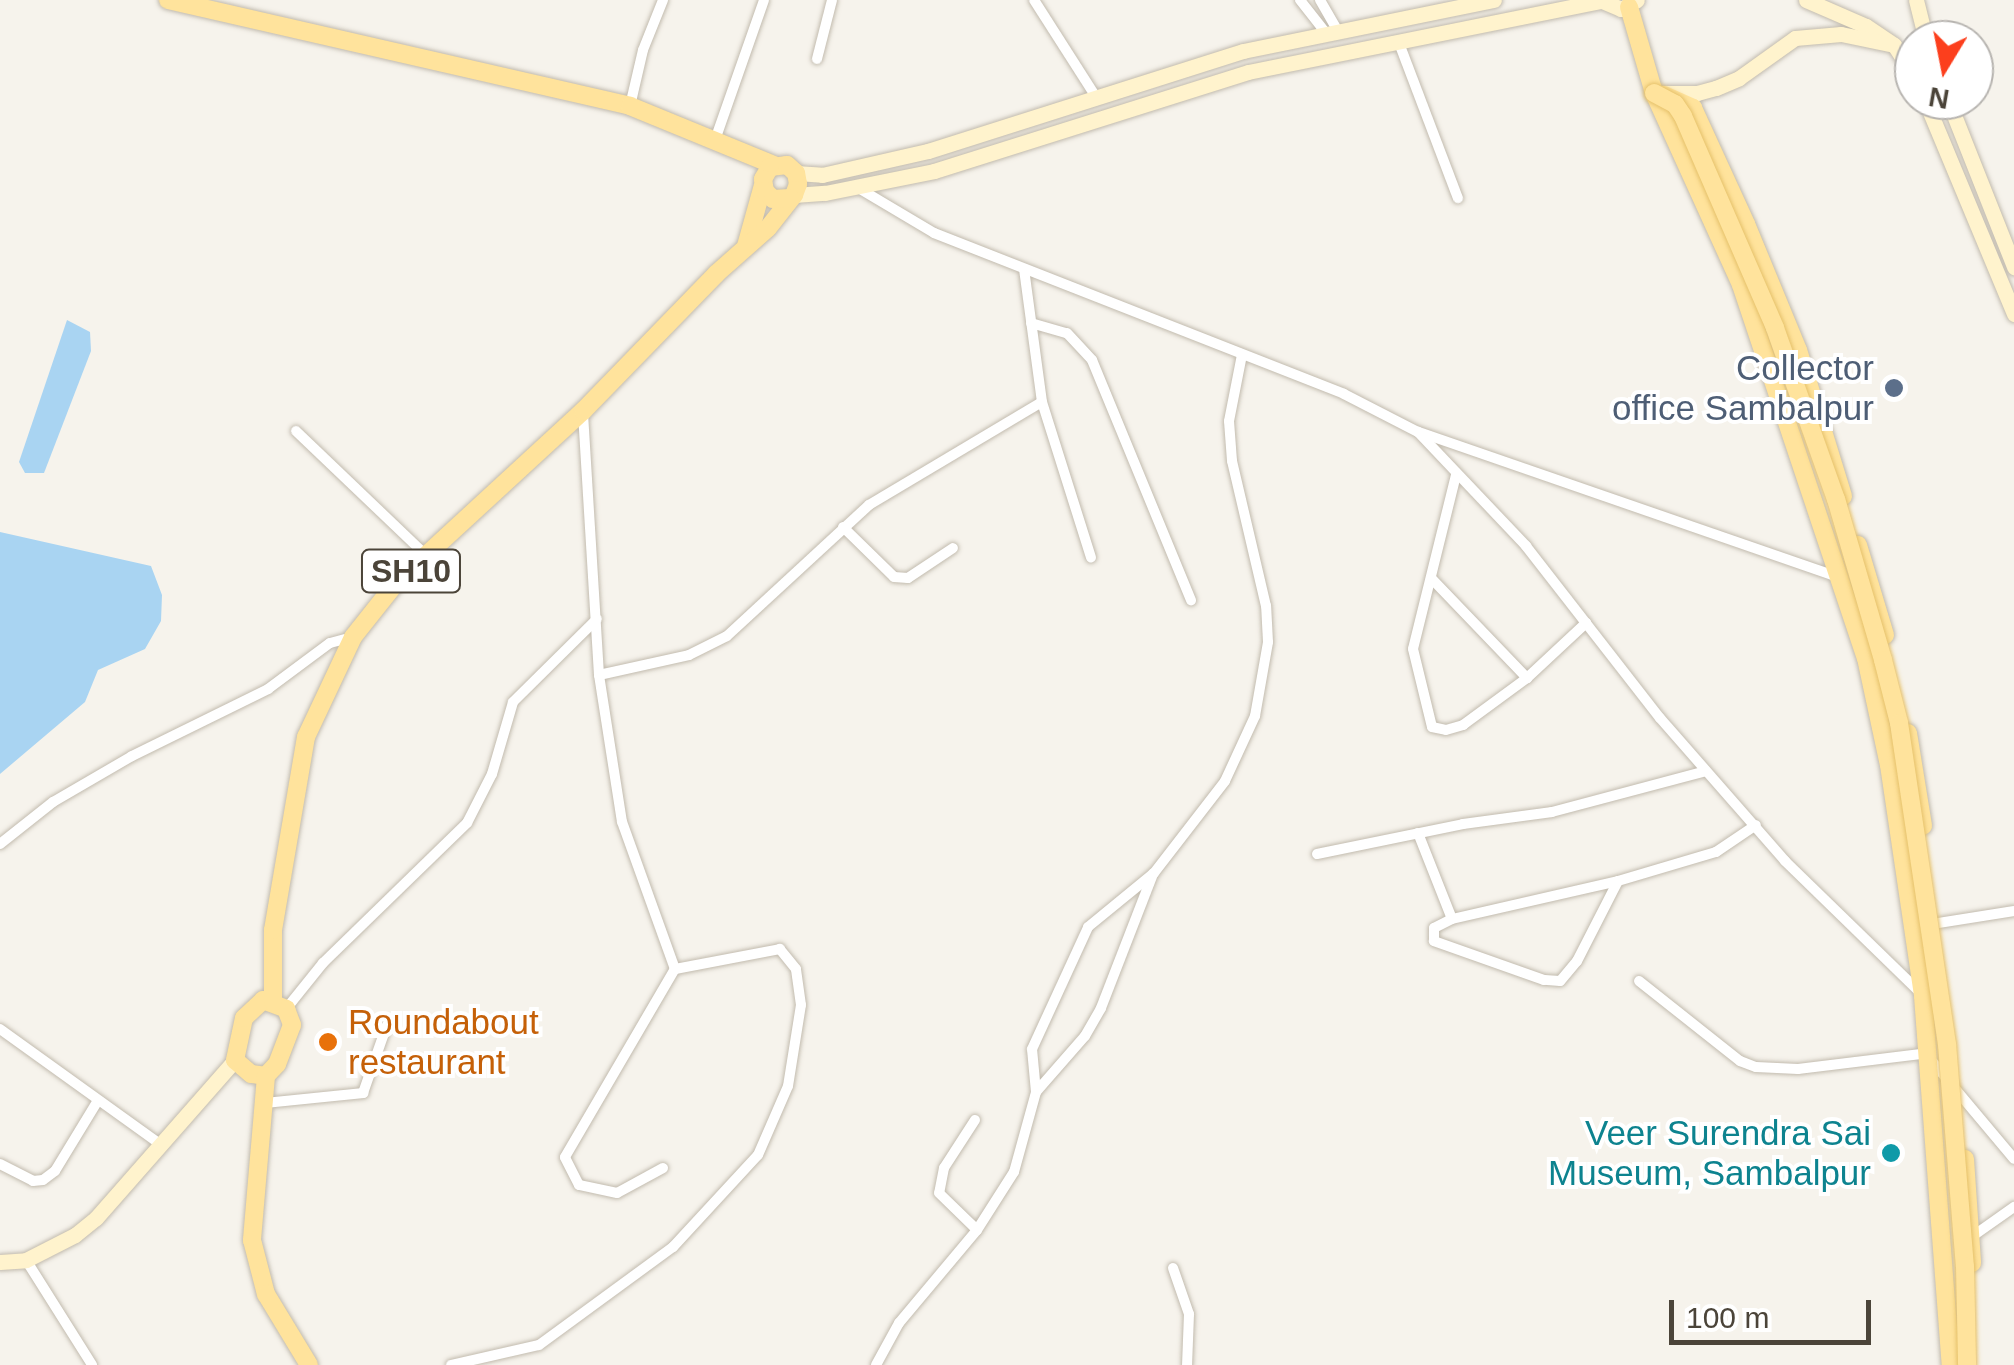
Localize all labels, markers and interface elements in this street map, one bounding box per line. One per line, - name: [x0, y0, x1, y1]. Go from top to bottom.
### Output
- north arrow: [1894, 20, 1994, 120]
- text: N: [1926, 81, 1952, 115]
- place label: Collector office Sambalpur: [1612, 347, 1874, 429]
- marker: Collector office Sambalpur: [1883, 377, 1905, 399]
- road number: SH10: [358, 544, 464, 598]
- place label: Roundabout restaurant: [348, 1001, 539, 1083]
- marker: Roundabout restaurant: [317, 1031, 339, 1053]
- place label: Veer Surendra Sai Museum, Sambalpur: [1548, 1112, 1871, 1194]
- marker: Veer Surendra Sai Museum, Sambalpur: [1880, 1142, 1902, 1164]
- scale bar: [1674, 1280, 1876, 1342]
- text: 100 m: [1686, 1301, 1769, 1334]

